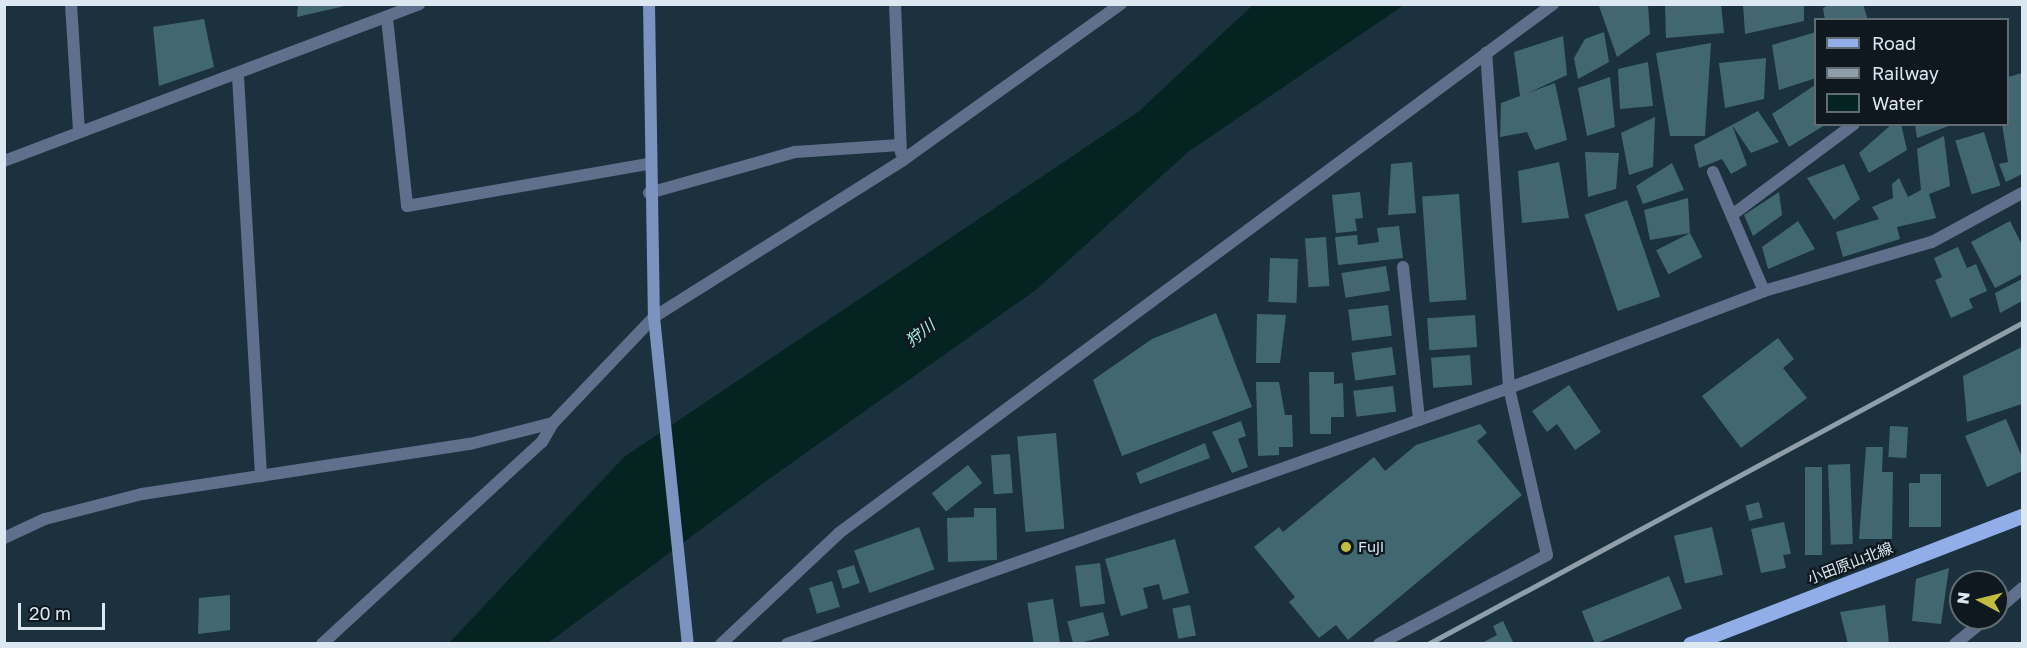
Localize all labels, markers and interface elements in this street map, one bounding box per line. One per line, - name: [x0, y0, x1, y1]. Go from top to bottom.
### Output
- legend: [1814, 18, 2009, 126]
- text: Road: [1872, 32, 1916, 54]
- text: Railway: [1872, 62, 1939, 84]
- text: Water: [1872, 92, 1923, 114]
- water label: 狩川: [901, 316, 939, 350]
- place label: Fuji: [1358, 538, 1384, 556]
- street label: 小田原山北線: [1805, 538, 1895, 588]
- marker: Fuji: [1339, 540, 1353, 554]
- north arrow: [1949, 570, 2009, 630]
- scale bar: [21, 591, 108, 629]
- text: N: [1952, 591, 1974, 605]
- text: 20 m: [29, 602, 71, 624]

